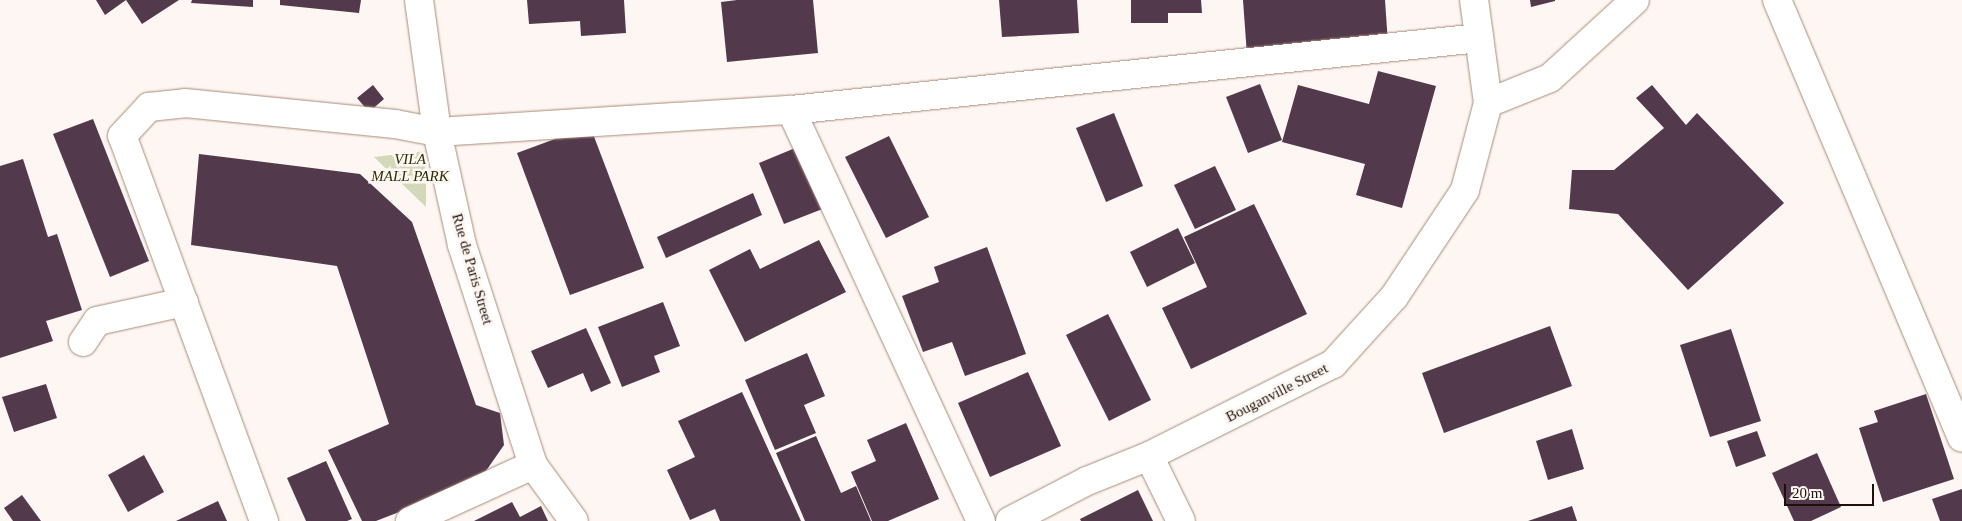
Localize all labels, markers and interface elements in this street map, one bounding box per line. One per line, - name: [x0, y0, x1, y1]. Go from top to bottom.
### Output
- park label: VILA MALL PARK: [371, 150, 449, 185]
- street label: Rue de Paris Street: [448, 211, 496, 327]
- street label: Bouganville Street: [1223, 360, 1331, 426]
- scale bar: [1787, 474, 1877, 506]
- text: 20 m: [1792, 485, 1822, 501]

